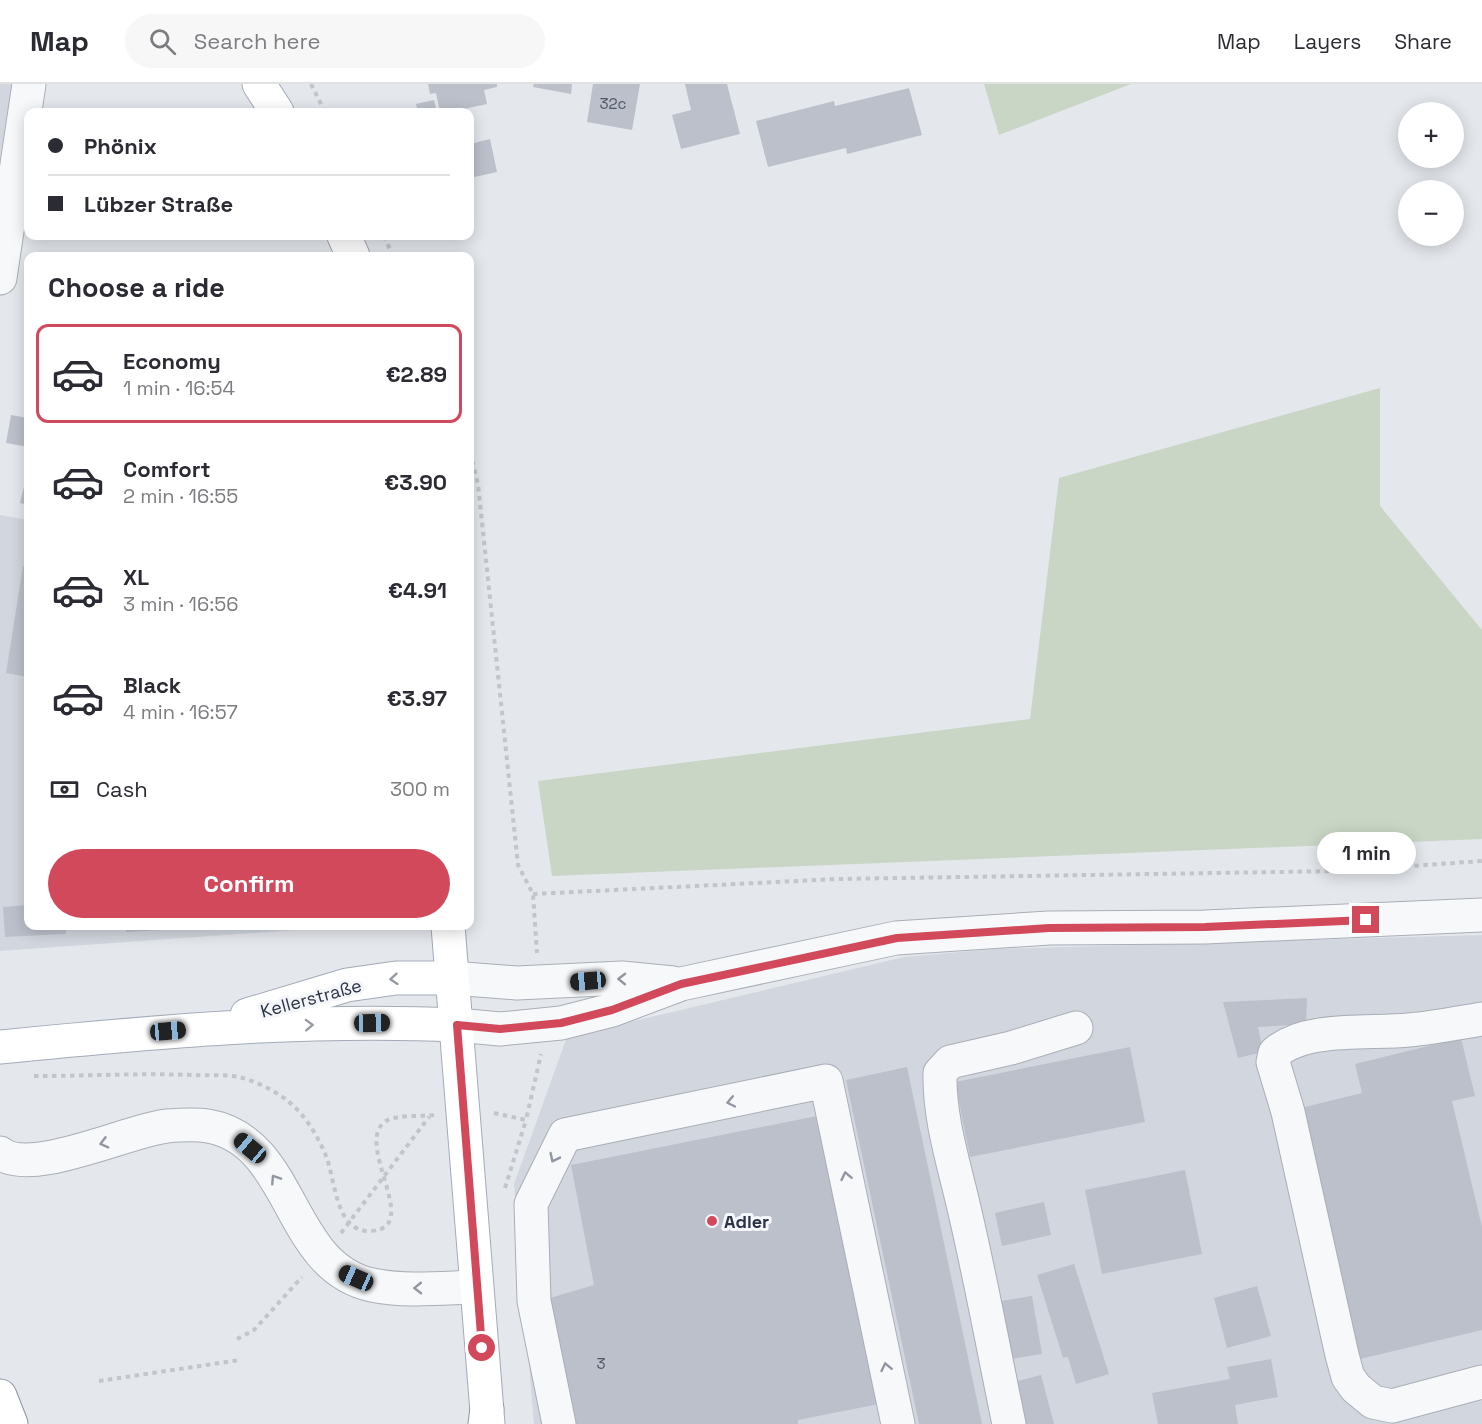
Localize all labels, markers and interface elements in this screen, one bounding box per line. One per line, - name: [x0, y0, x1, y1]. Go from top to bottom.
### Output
- search box: [125, 14, 545, 68]
- text: Map: [30, 23, 89, 59]
- icon: search: [146, 25, 179, 58]
- text: Search here: [194, 27, 321, 55]
- text: Map: [1217, 28, 1261, 55]
- text: Layers: [1294, 28, 1361, 55]
- text: Share: [1394, 28, 1452, 55]
- house number: 32c: [599, 94, 627, 113]
- map controls: [1398, 102, 1464, 246]
- button: +: [1398, 102, 1464, 168]
- text: Phönix: [84, 132, 157, 160]
- button: −: [1398, 180, 1464, 246]
- text: Lübzer Straße: [84, 190, 233, 218]
- text: Choose a ride: [48, 270, 225, 305]
- icon: car: [51, 347, 105, 401]
- text: Economy: [123, 347, 221, 375]
- text: €2.89: [386, 360, 447, 388]
- text: 1 min · 16:54: [123, 375, 235, 401]
- icon: car: [51, 455, 105, 509]
- text: Comfort: [123, 455, 211, 483]
- text: €3.90: [384, 468, 447, 496]
- text: 2 min · 16:55: [123, 483, 238, 509]
- icon: car: [51, 563, 105, 617]
- text: XL: [123, 563, 149, 591]
- text: €4.91: [388, 576, 447, 604]
- text: 3 min · 16:56: [123, 591, 238, 617]
- icon: car: [51, 671, 105, 725]
- text: Black: [123, 671, 181, 699]
- text: €3.97: [387, 684, 447, 712]
- text: 4 min · 16:57: [123, 699, 238, 725]
- icon: cash: [48, 773, 81, 806]
- text: Cash: [96, 775, 148, 803]
- text: 300 m: [390, 776, 450, 802]
- callout: 1 min: [1316, 833, 1416, 875]
- text: 1 min: [1342, 840, 1391, 866]
- button: Confirm: [48, 849, 450, 918]
- route end: [1352, 906, 1379, 933]
- car: [569, 970, 607, 992]
- one-way arrow: [389, 972, 399, 985]
- one-way arrow: [618, 972, 627, 985]
- street label: Kellerstraße: [258, 973, 364, 1023]
- car: [354, 1014, 390, 1032]
- one-way arrow: [304, 1018, 313, 1031]
- car: [149, 1020, 187, 1042]
- one-way arrow: [726, 1095, 736, 1108]
- car: [230, 1130, 270, 1166]
- one-way arrow: [99, 1136, 109, 1149]
- one-way arrow: [549, 1152, 561, 1163]
- one-way arrow: [840, 1171, 853, 1181]
- one-way arrow: [272, 1174, 283, 1185]
- place label: Adler: [724, 1210, 769, 1233]
- marker: Adler: [705, 1214, 719, 1228]
- car: [336, 1262, 376, 1294]
- one-way arrow: [413, 1282, 422, 1294]
- route start: [468, 1334, 495, 1361]
- house number: 3: [596, 1354, 606, 1373]
- one-way arrow: [880, 1362, 893, 1372]

